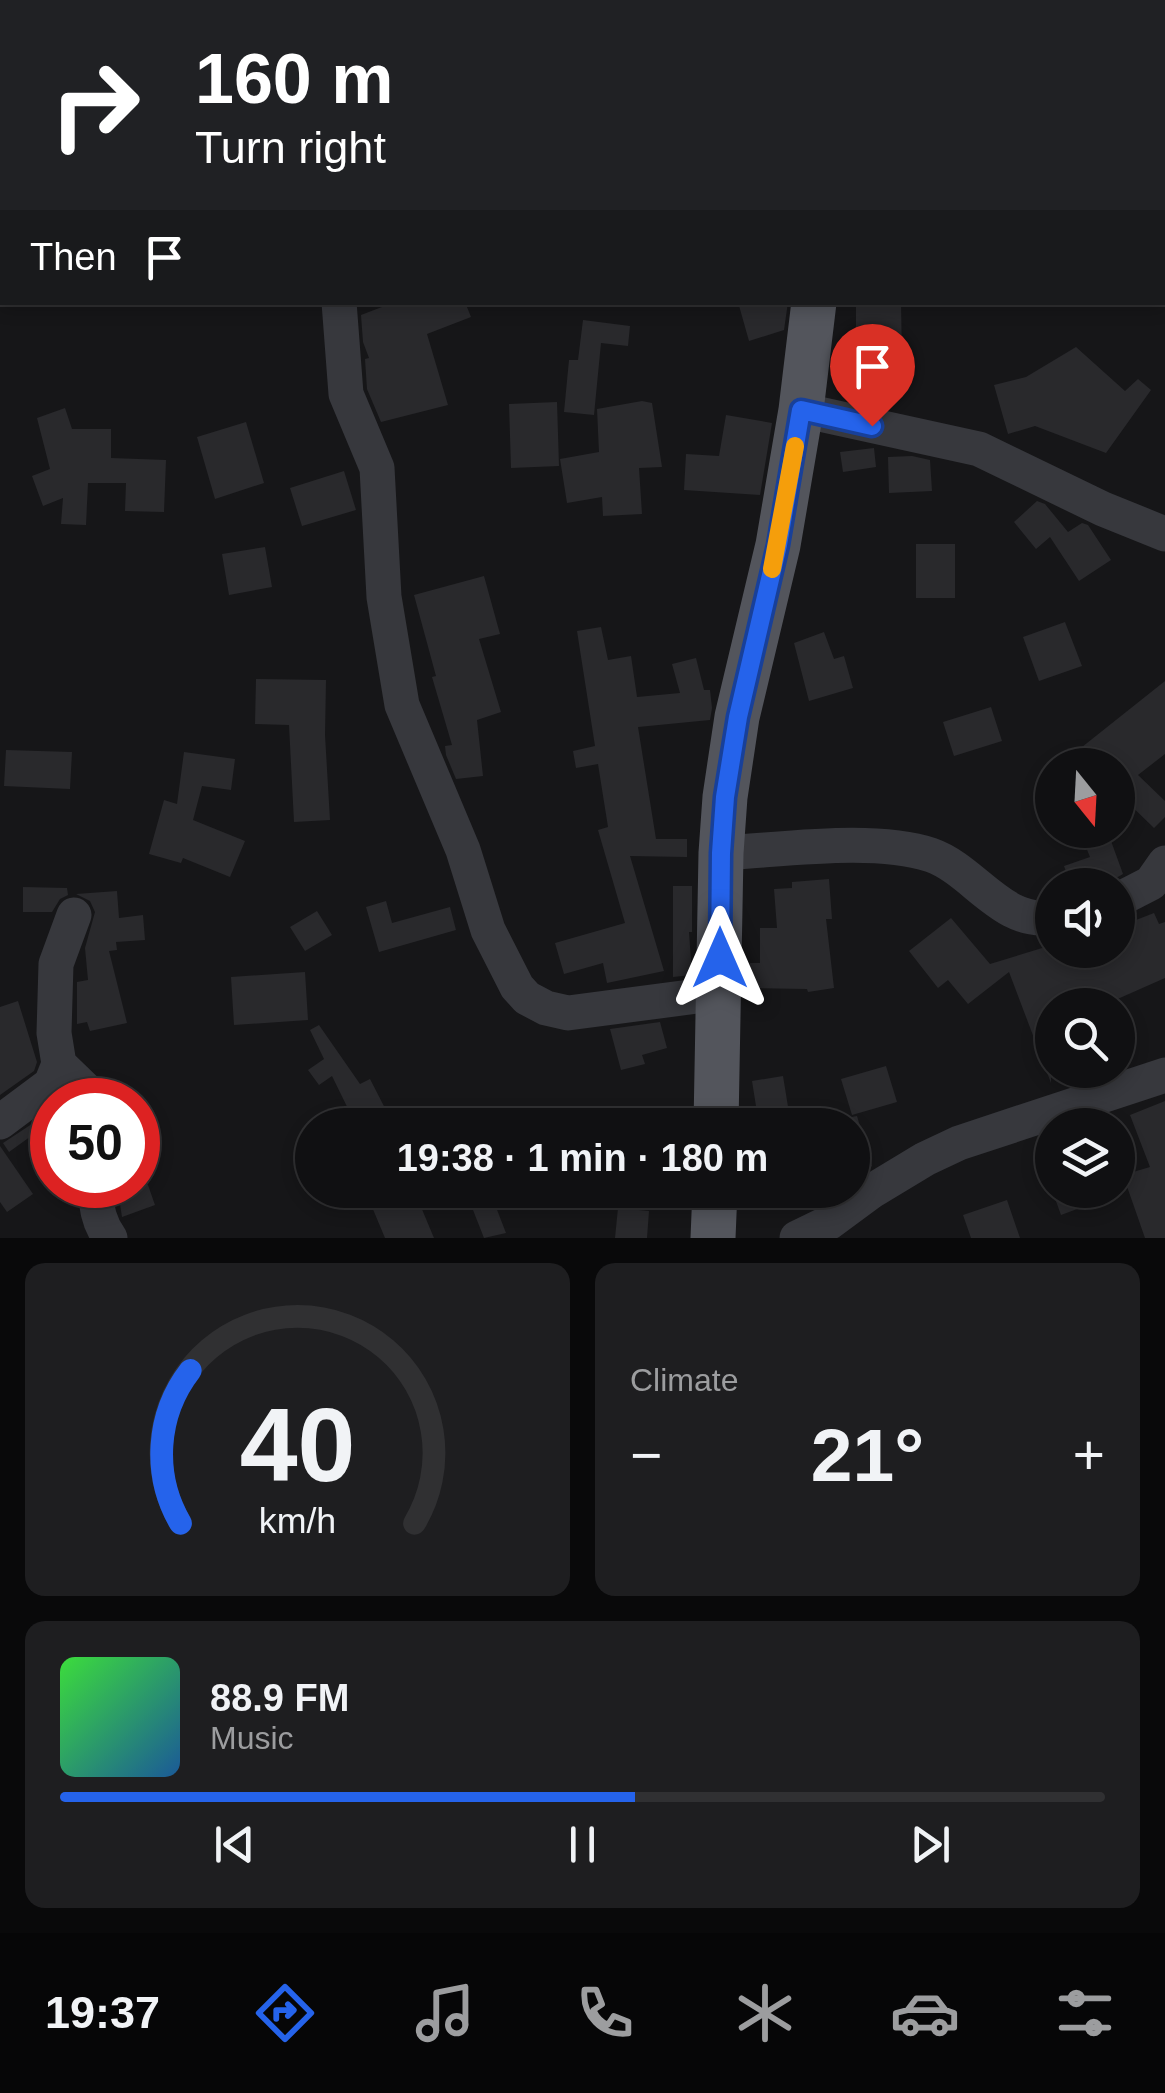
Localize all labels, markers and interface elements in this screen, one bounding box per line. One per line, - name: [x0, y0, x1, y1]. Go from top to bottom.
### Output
- icon: right: [30, 40, 160, 170]
- text: 160 m: [195, 40, 393, 118]
- text: Turn right: [195, 122, 386, 173]
- icon: arrive: [137, 230, 192, 285]
- text: Then: [30, 236, 117, 278]
- pin: [830, 324, 915, 427]
- icon: arrive: [845, 339, 900, 394]
- north arrow: [1035, 748, 1135, 848]
- map controls: [1035, 748, 1135, 1208]
- button: sound: [1035, 868, 1135, 968]
- position arrow: [668, 906, 772, 1010]
- button: search: [1035, 988, 1135, 1088]
- speed limit sign: 50: [30, 1078, 160, 1208]
- button: layers: [1035, 1108, 1135, 1208]
- text: 19:38 · 1 min · 180 m: [397, 1137, 768, 1179]
- text: Climate: [630, 1362, 738, 1398]
- text: 40: [240, 1387, 355, 1503]
- text: 21°: [811, 1413, 924, 1497]
- text: −: [630, 1424, 662, 1486]
- text: +: [1073, 1424, 1105, 1486]
- text: km/h: [259, 1501, 336, 1541]
- text: 88.9 FM: [210, 1677, 349, 1719]
- text: Music: [210, 1720, 294, 1756]
- icon: previous: [207, 1817, 262, 1872]
- icon: pause: [555, 1817, 610, 1872]
- icon: next: [903, 1817, 958, 1872]
- icon: directions: [250, 1978, 320, 2048]
- icon: music: [410, 1978, 480, 2048]
- icon: phone: [570, 1978, 640, 2048]
- icon: climate: [730, 1978, 800, 2048]
- icon: car: [890, 1978, 960, 2048]
- icon: filters: [1050, 1978, 1120, 2048]
- text: 19:37: [45, 1987, 160, 2038]

